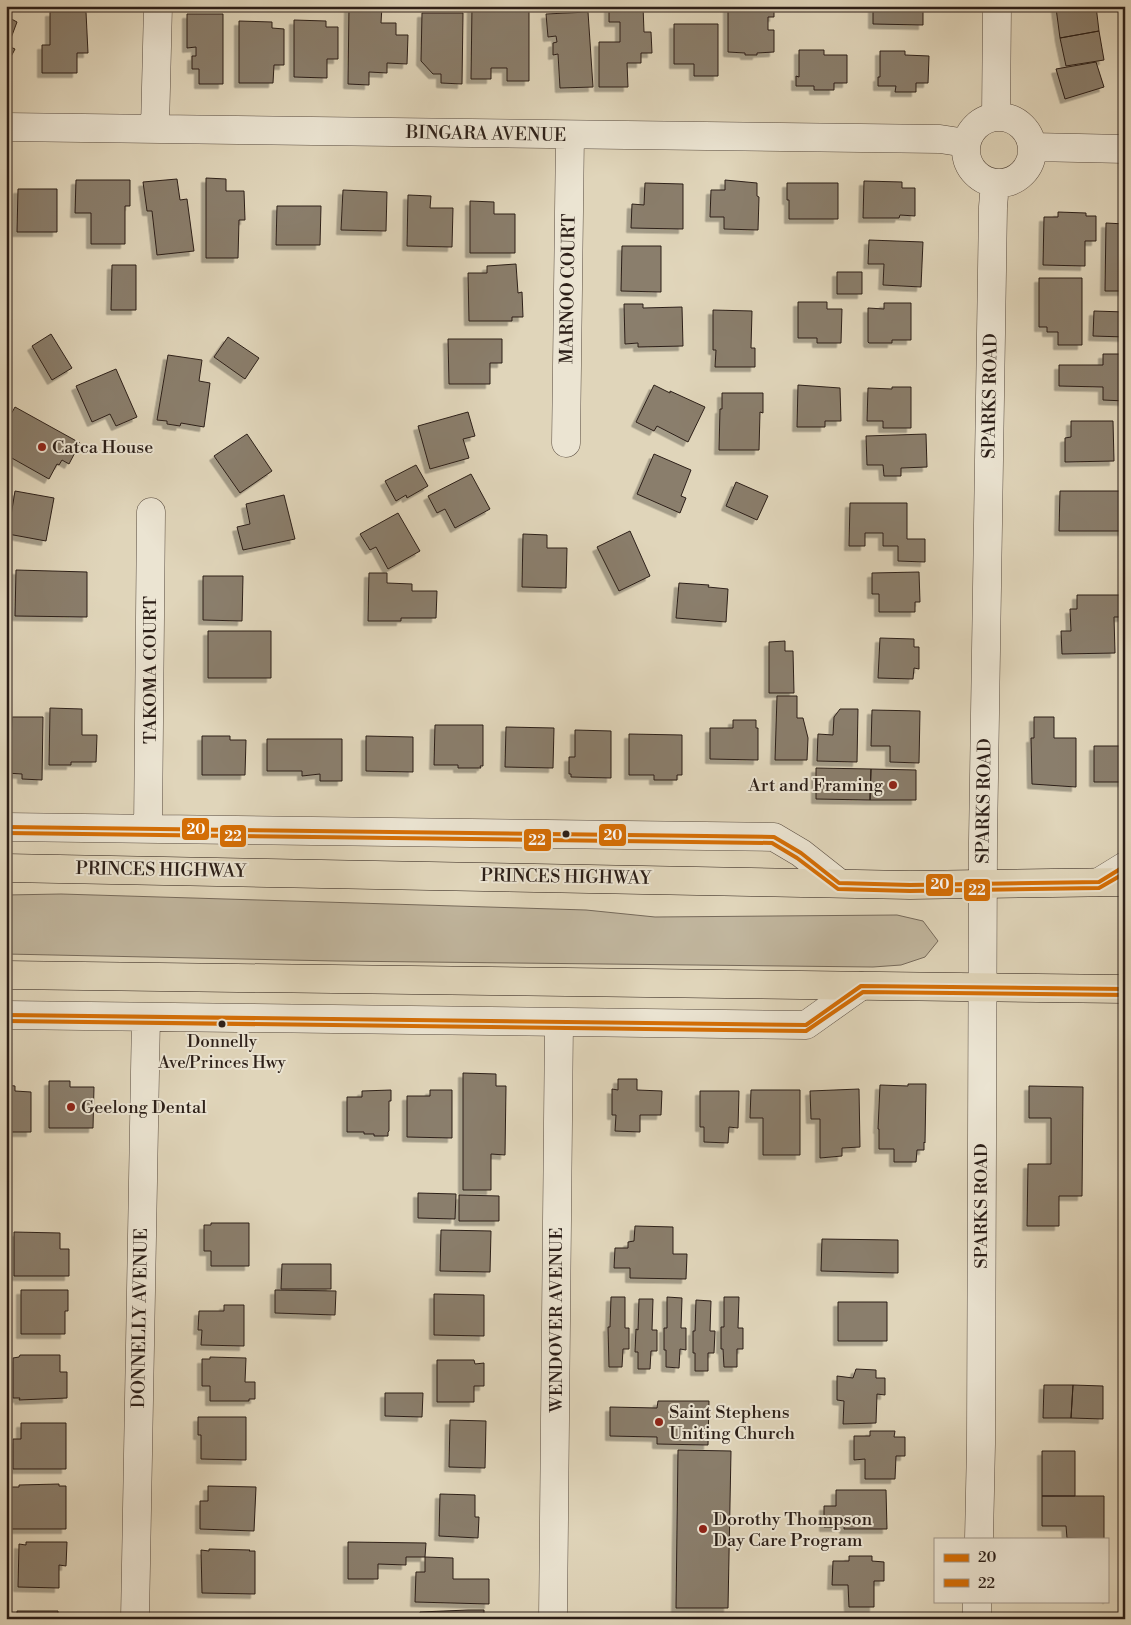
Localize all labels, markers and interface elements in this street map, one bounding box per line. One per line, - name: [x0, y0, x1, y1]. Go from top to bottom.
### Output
- street label: BINGARA AVENUE: [405, 121, 566, 147]
- street label: MARNOO COURT: [555, 213, 581, 364]
- street label: SPARKS ROAD: [977, 333, 1003, 459]
- place label: Catca House: [52, 436, 153, 459]
- marker: Catca House: [36, 441, 48, 453]
- street label: TAKOMA COURT: [139, 596, 162, 744]
- street label: SPARKS ROAD: [971, 738, 997, 864]
- place label: Art and Framing: [747, 774, 884, 797]
- marker: Art and Framing: [887, 779, 899, 791]
- line badge: 20: [181, 817, 210, 841]
- text: 20: [187, 821, 205, 839]
- line badge: 20: [598, 823, 627, 847]
- line badge: 22: [219, 824, 247, 848]
- text: 20: [604, 827, 622, 845]
- text: 22: [224, 828, 242, 846]
- line badge: 22: [523, 828, 552, 852]
- unlabelled marker: [561, 829, 571, 839]
- text: 22: [528, 832, 546, 850]
- street label: PRINCES HIGHWAY: [75, 857, 248, 883]
- street label: PRINCES HIGHWAY: [480, 864, 653, 890]
- line badge: 20: [925, 873, 954, 897]
- text: 20: [931, 876, 949, 894]
- line badge: 22: [963, 878, 991, 902]
- text: 22: [968, 882, 986, 900]
- marker: Donnelly Ave/Princes Hwy: [217, 1019, 227, 1029]
- place label: Donnelly Ave/Princes Hwy: [157, 1031, 287, 1074]
- place label: Geelong Dental: [81, 1096, 207, 1119]
- marker: Geelong Dental: [65, 1101, 77, 1113]
- street label: SPARKS ROAD: [970, 1143, 993, 1269]
- street label: WENDOVER AVENUE: [545, 1227, 568, 1414]
- street label: DONNELLY AVENUE: [127, 1228, 153, 1408]
- place label: Saint Stephens Uniting Church: [669, 1401, 795, 1445]
- marker: Saint Stephens Uniting Church: [653, 1416, 665, 1428]
- place label: Dorothy Thompson Day Care Program: [713, 1508, 873, 1552]
- marker: Dorothy Thompson Day Care Program: [697, 1523, 709, 1535]
- legend: [934, 1538, 1108, 1602]
- text: 20: [978, 1548, 997, 1567]
- text: 22: [978, 1574, 995, 1593]

